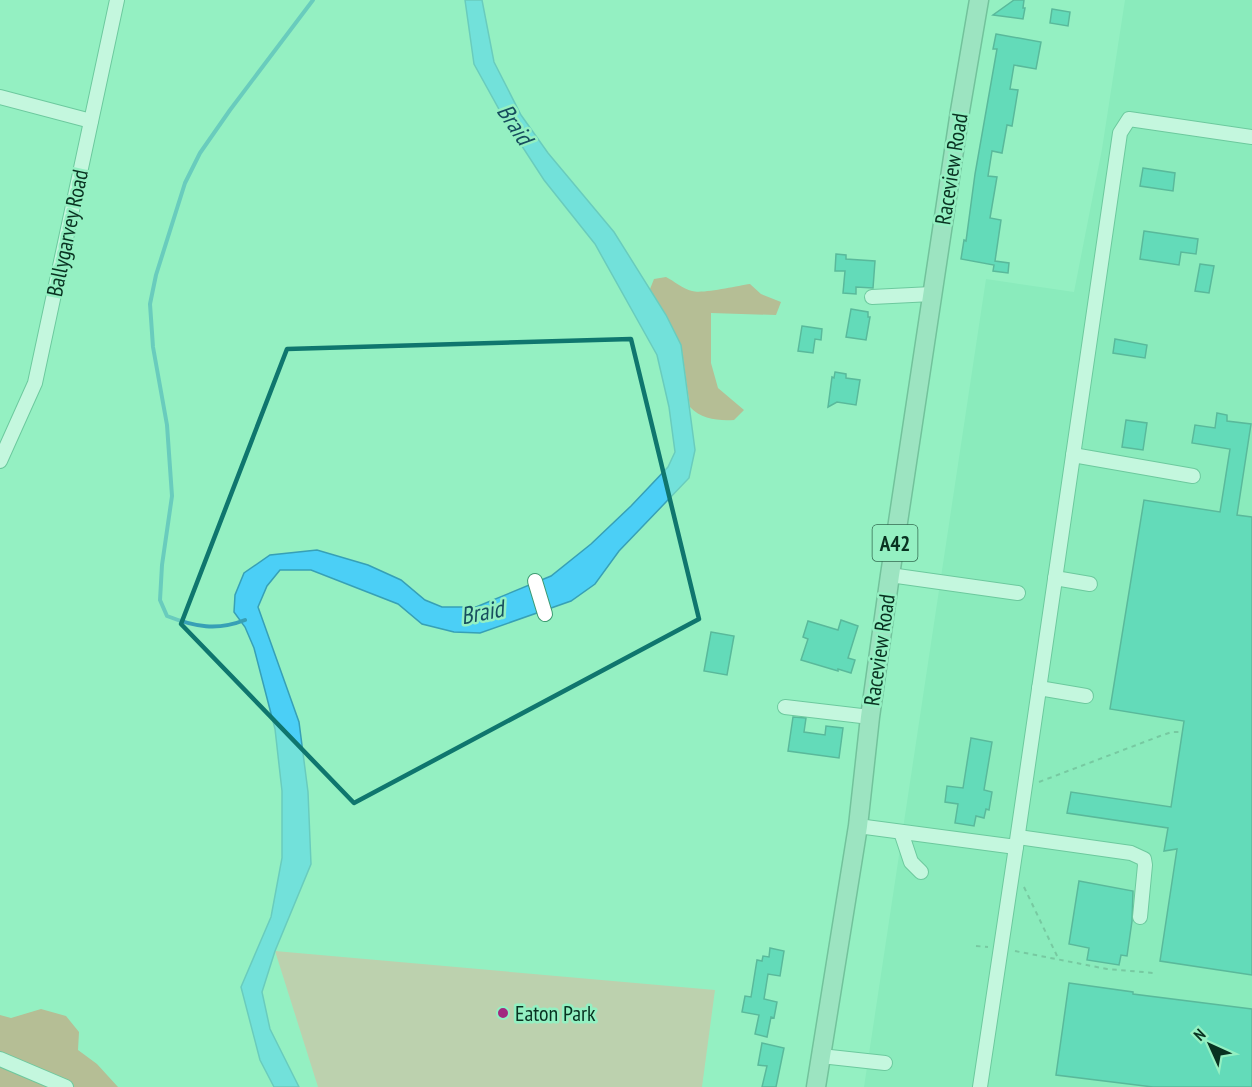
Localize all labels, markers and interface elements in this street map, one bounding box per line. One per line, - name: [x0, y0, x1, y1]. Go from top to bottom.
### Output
- water label: Braid: [490, 97, 542, 154]
- street label: Raceview Road: [928, 111, 974, 227]
- street label: Ballygarvey Road: [40, 167, 94, 299]
- road number: A42: [872, 525, 918, 561]
- water label: Braid: [458, 592, 510, 631]
- street label: Raceview Road: [857, 592, 901, 708]
- place label: Eaton Park: [515, 999, 596, 1027]
- marker: Eaton Park: [496, 1006, 510, 1020]
- north arrow: [1180, 1015, 1240, 1075]
- text: N: [1189, 1024, 1210, 1045]

